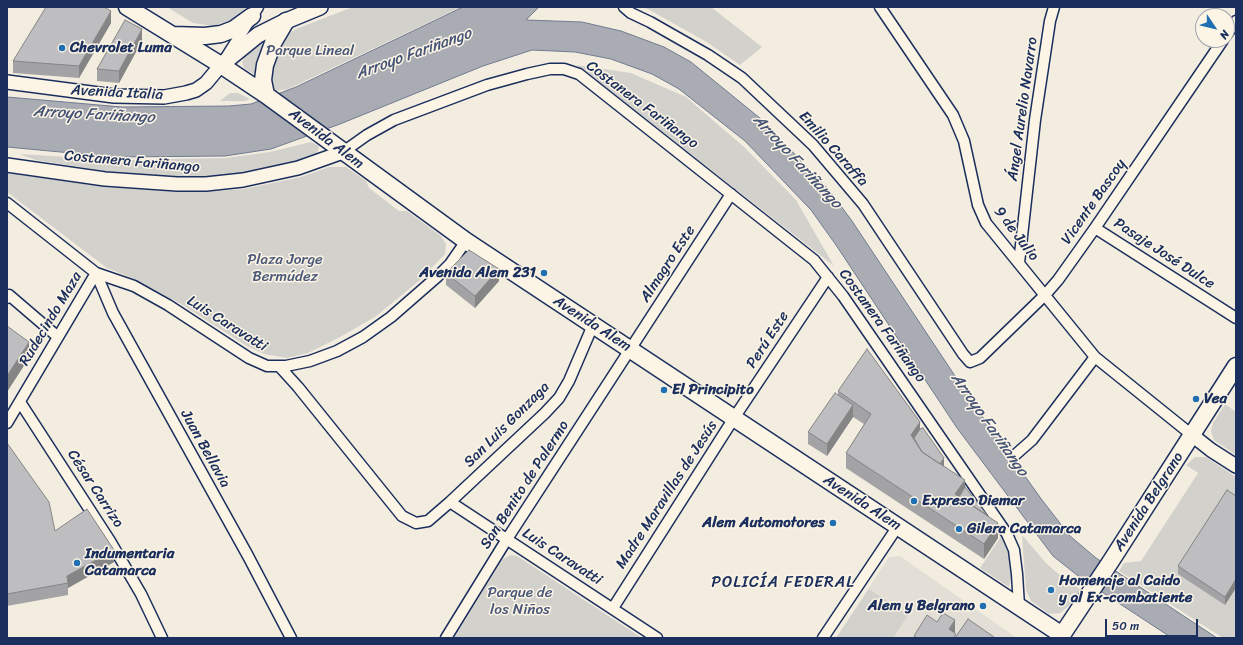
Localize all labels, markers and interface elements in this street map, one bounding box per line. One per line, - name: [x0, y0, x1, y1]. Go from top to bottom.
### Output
- north arrow: [1195, 8, 1235, 48]
- water label: Arroyo Fariñango: [354, 24, 474, 84]
- text: N: [1214, 26, 1234, 43]
- street label: Ángel Aurelio Navarro: [1004, 36, 1042, 182]
- place label: Chevrolet Luma: [70, 39, 172, 57]
- park label: Parque Lineal: [266, 42, 354, 60]
- marker: Chevrolet Luma: [57, 43, 67, 53]
- street label: Costanera Fariñango: [582, 57, 702, 153]
- street label: Avenida Italia: [71, 82, 163, 104]
- water label: Arroyo Fariñango: [33, 102, 155, 128]
- street label: Avenida Alem: [285, 105, 367, 173]
- street label: Emilio Caraffa: [794, 108, 872, 190]
- water label: Arroyo Fariñango: [749, 111, 845, 213]
- street label: Costanera Fariñango: [64, 147, 200, 177]
- street label: Vicente Bascoy: [1058, 156, 1130, 248]
- street label: 9 de Julio: [990, 203, 1042, 265]
- street label: Pasaje José Dulce: [1110, 215, 1218, 293]
- street label: Almagro Este: [637, 222, 699, 306]
- park label: Plaza Jorge Bermúdez: [247, 251, 323, 286]
- place label: Avenida Alem 231: [419, 264, 536, 282]
- street label: Costanera Fariñango: [835, 266, 929, 386]
- marker: Avenida Alem 231: [539, 268, 549, 278]
- street label: Rudecindo Maza: [16, 269, 86, 369]
- street label: Luis Caravatti: [183, 292, 271, 356]
- street label: Avenida Alem: [550, 292, 634, 356]
- street label: Perú Este: [743, 308, 793, 372]
- water label: Arroyo Fariñango: [946, 370, 1032, 480]
- street label: San Luis Gonzaga: [460, 378, 554, 472]
- place label: El Principito: [672, 381, 754, 399]
- marker: El Principito: [659, 385, 669, 395]
- place label: Vea: [1204, 390, 1227, 408]
- marker: Vea: [1191, 394, 1201, 404]
- street label: Juan Bellavia: [176, 407, 234, 491]
- street label: San Benito de Palermo: [477, 417, 573, 553]
- street label: Madre Maravillas de Jesús: [612, 418, 722, 572]
- street label: César Carrizo: [63, 447, 127, 531]
- street label: Avenida Belgrano: [1110, 449, 1188, 555]
- street label: Avenida Alem: [820, 471, 904, 535]
- place label: Expreso Diemar: [922, 492, 1024, 510]
- marker: Expreso Diemar: [909, 496, 919, 506]
- place label: Alem Automotores: [702, 514, 825, 532]
- marker: Alem Automotores: [828, 518, 838, 528]
- place label: Gilera Catamarca: [967, 520, 1081, 538]
- marker: Gilera Catamarca: [954, 524, 964, 534]
- street label: Luis Caravatti: [519, 525, 605, 589]
- place label: Indumentaria Catamarca: [85, 545, 174, 580]
- marker: Indumentaria Catamarca: [72, 558, 82, 568]
- place label: Homenaje al Caido y al Ex-combatiente: [1059, 572, 1193, 607]
- district label: POLICÍA FEDERAL: [712, 573, 854, 593]
- park label: Parque de los Niños: [488, 584, 552, 619]
- marker: Homenaje al Caido y al Ex-combatiente: [1046, 585, 1056, 595]
- place label: Alem y Belgrano: [868, 597, 975, 615]
- marker: Alem y Belgrano: [978, 601, 988, 611]
- scale bar: [1107, 611, 1200, 637]
- text: 50 m: [1112, 615, 1139, 637]

